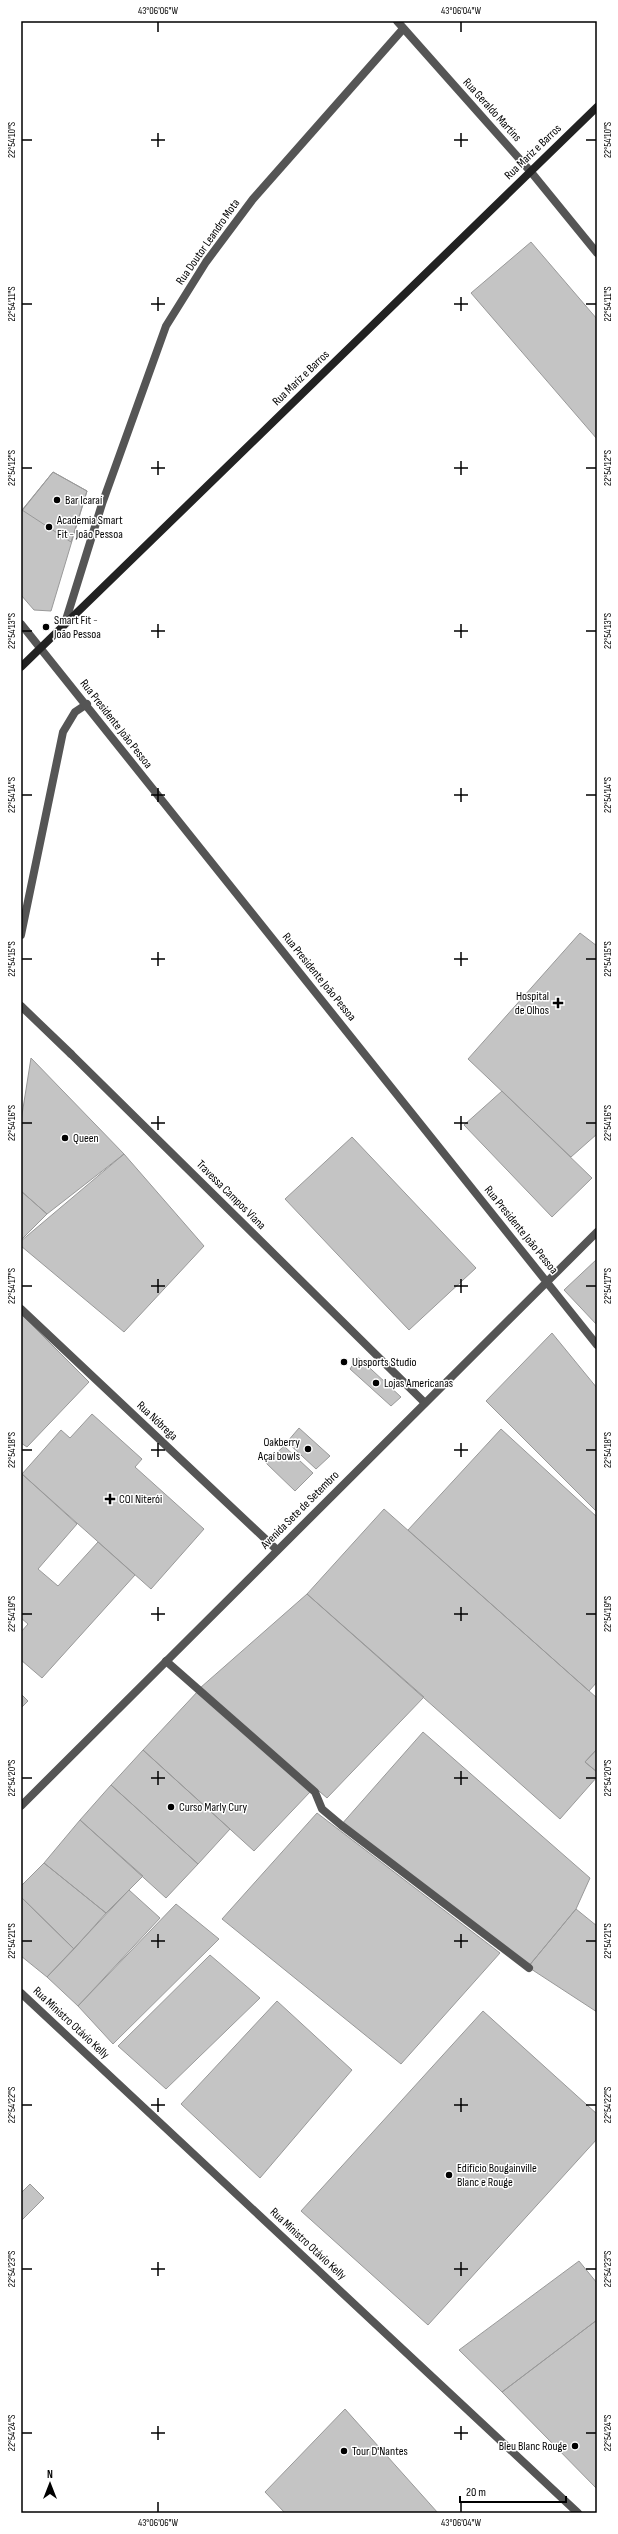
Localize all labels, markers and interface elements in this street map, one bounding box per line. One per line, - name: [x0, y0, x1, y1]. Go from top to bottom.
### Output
- text: 43°06'06"W: [138, 5, 179, 17]
- text: 43°06'04"W: [441, 5, 481, 17]
- street label: Rua Geraldo Martins: [459, 75, 525, 145]
- street label: Rua Mariz e Barros: [501, 121, 565, 183]
- text: 22°54'10"S: [6, 122, 18, 158]
- text: 22°54'10"S: [602, 122, 614, 158]
- street label: Rua Doutor Leandro Mota: [173, 196, 243, 288]
- text: 22°54'11"S: [6, 286, 18, 322]
- text: 22°54'11"S: [602, 286, 614, 322]
- street label: Rua Mariz e Barros: [269, 347, 333, 409]
- text: 22°54'12"S: [6, 450, 18, 486]
- text: 22°54'12"S: [602, 450, 614, 486]
- place label: Bar Icaraí: [65, 493, 103, 508]
- marker: Bar Icaraí: [52, 495, 62, 505]
- place label: Academia Smart Fit - João Pessoa: [56, 513, 123, 542]
- marker: Academia Smart Fit - João Pessoa: [44, 522, 54, 532]
- text: 22°54'13"S: [6, 613, 18, 649]
- place label: Smart Fit - João Pessoa: [53, 613, 101, 642]
- text: 22°54'13"S: [602, 613, 614, 649]
- marker: Smart Fit - João Pessoa: [41, 622, 51, 632]
- street label: Rua Presidente João Pessoa: [77, 676, 156, 772]
- text: 22°54'14"S: [6, 777, 18, 813]
- text: 22°54'14"S: [602, 777, 614, 813]
- street label: Rua Presidente João Pessoa: [279, 930, 359, 1024]
- text: 22°54'15"S: [6, 941, 18, 977]
- text: 22°54'15"S: [602, 941, 614, 977]
- place label: Hospital de Olhos: [515, 989, 549, 1018]
- marker: Hospital de Olhos: [552, 997, 564, 1009]
- text: 22°54'16"S: [6, 1105, 18, 1141]
- text: 22°54'16"S: [602, 1105, 614, 1141]
- place label: Queen: [73, 1131, 99, 1146]
- marker: Queen: [60, 1133, 70, 1143]
- street label: Travessa Campos Viana: [193, 1157, 269, 1233]
- street label: Rua Presidente João Pessoa: [481, 1183, 561, 1277]
- text: 22°54'17"S: [6, 1268, 18, 1304]
- text: 22°54'17"S: [602, 1268, 614, 1304]
- place label: Upsports Studio: [352, 1355, 417, 1370]
- marker: Upsports Studio: [339, 1357, 349, 1367]
- place label: Lojas Americanas: [384, 1376, 453, 1391]
- marker: Lojas Americanas: [371, 1378, 381, 1388]
- street label: Rua Nóbrega: [133, 1398, 181, 1444]
- text: 22°54'18"S: [6, 1432, 18, 1468]
- text: 22°54'18"S: [602, 1432, 614, 1468]
- place label: Oakberry Açaí bowls: [257, 1435, 300, 1464]
- marker: Oakberry Açaí bowls: [303, 1444, 313, 1454]
- street label: Avenida Sete de Setembro: [257, 1468, 342, 1553]
- place label: COI Niterói: [119, 1492, 162, 1507]
- marker: COI Niterói: [104, 1493, 116, 1505]
- text: 22°54'19"S: [6, 1596, 18, 1632]
- text: 22°54'19"S: [602, 1596, 614, 1632]
- text: 22°54'20"S: [6, 1760, 18, 1796]
- text: 22°54'20"S: [602, 1760, 614, 1796]
- place label: Curso Marly Cury: [179, 1800, 248, 1815]
- marker: Curso Marly Cury: [166, 1802, 176, 1812]
- text: 22°54'21"S: [6, 1923, 18, 1959]
- text: 22°54'21"S: [602, 1923, 614, 1959]
- street label: Rua Ministro Otávio Kelly: [30, 1984, 113, 2062]
- text: 22°54'22"S: [6, 2087, 18, 2123]
- text: 22°54'22"S: [602, 2087, 614, 2123]
- place label: Edifício Bougainville Blanc e Rouge: [457, 2161, 537, 2190]
- marker: Edifício Bougainville Blanc e Rouge: [444, 2170, 454, 2180]
- street label: Rua Ministro Otávio Kelly: [267, 2205, 350, 2283]
- text: 22°54'23"S: [6, 2251, 18, 2287]
- text: 22°54'23"S: [602, 2251, 614, 2287]
- text: 22°54'24"S: [6, 2415, 18, 2451]
- text: 22°54'24"S: [602, 2415, 614, 2451]
- place label: Bleu Blanc Rouge: [499, 2439, 567, 2454]
- marker: Bleu Blanc Rouge: [570, 2441, 580, 2451]
- place label: Tour D'Nantes: [352, 2444, 408, 2459]
- marker: Tour D'Nantes: [339, 2446, 349, 2456]
- north arrow: [30, 2464, 70, 2504]
- text: N: [47, 2468, 53, 2481]
- scale bar: [460, 2478, 566, 2504]
- text: 20 m: [466, 2485, 486, 2500]
- text: 43°06'06"W: [138, 2517, 179, 2529]
- text: 43°06'04"W: [441, 2517, 481, 2529]

